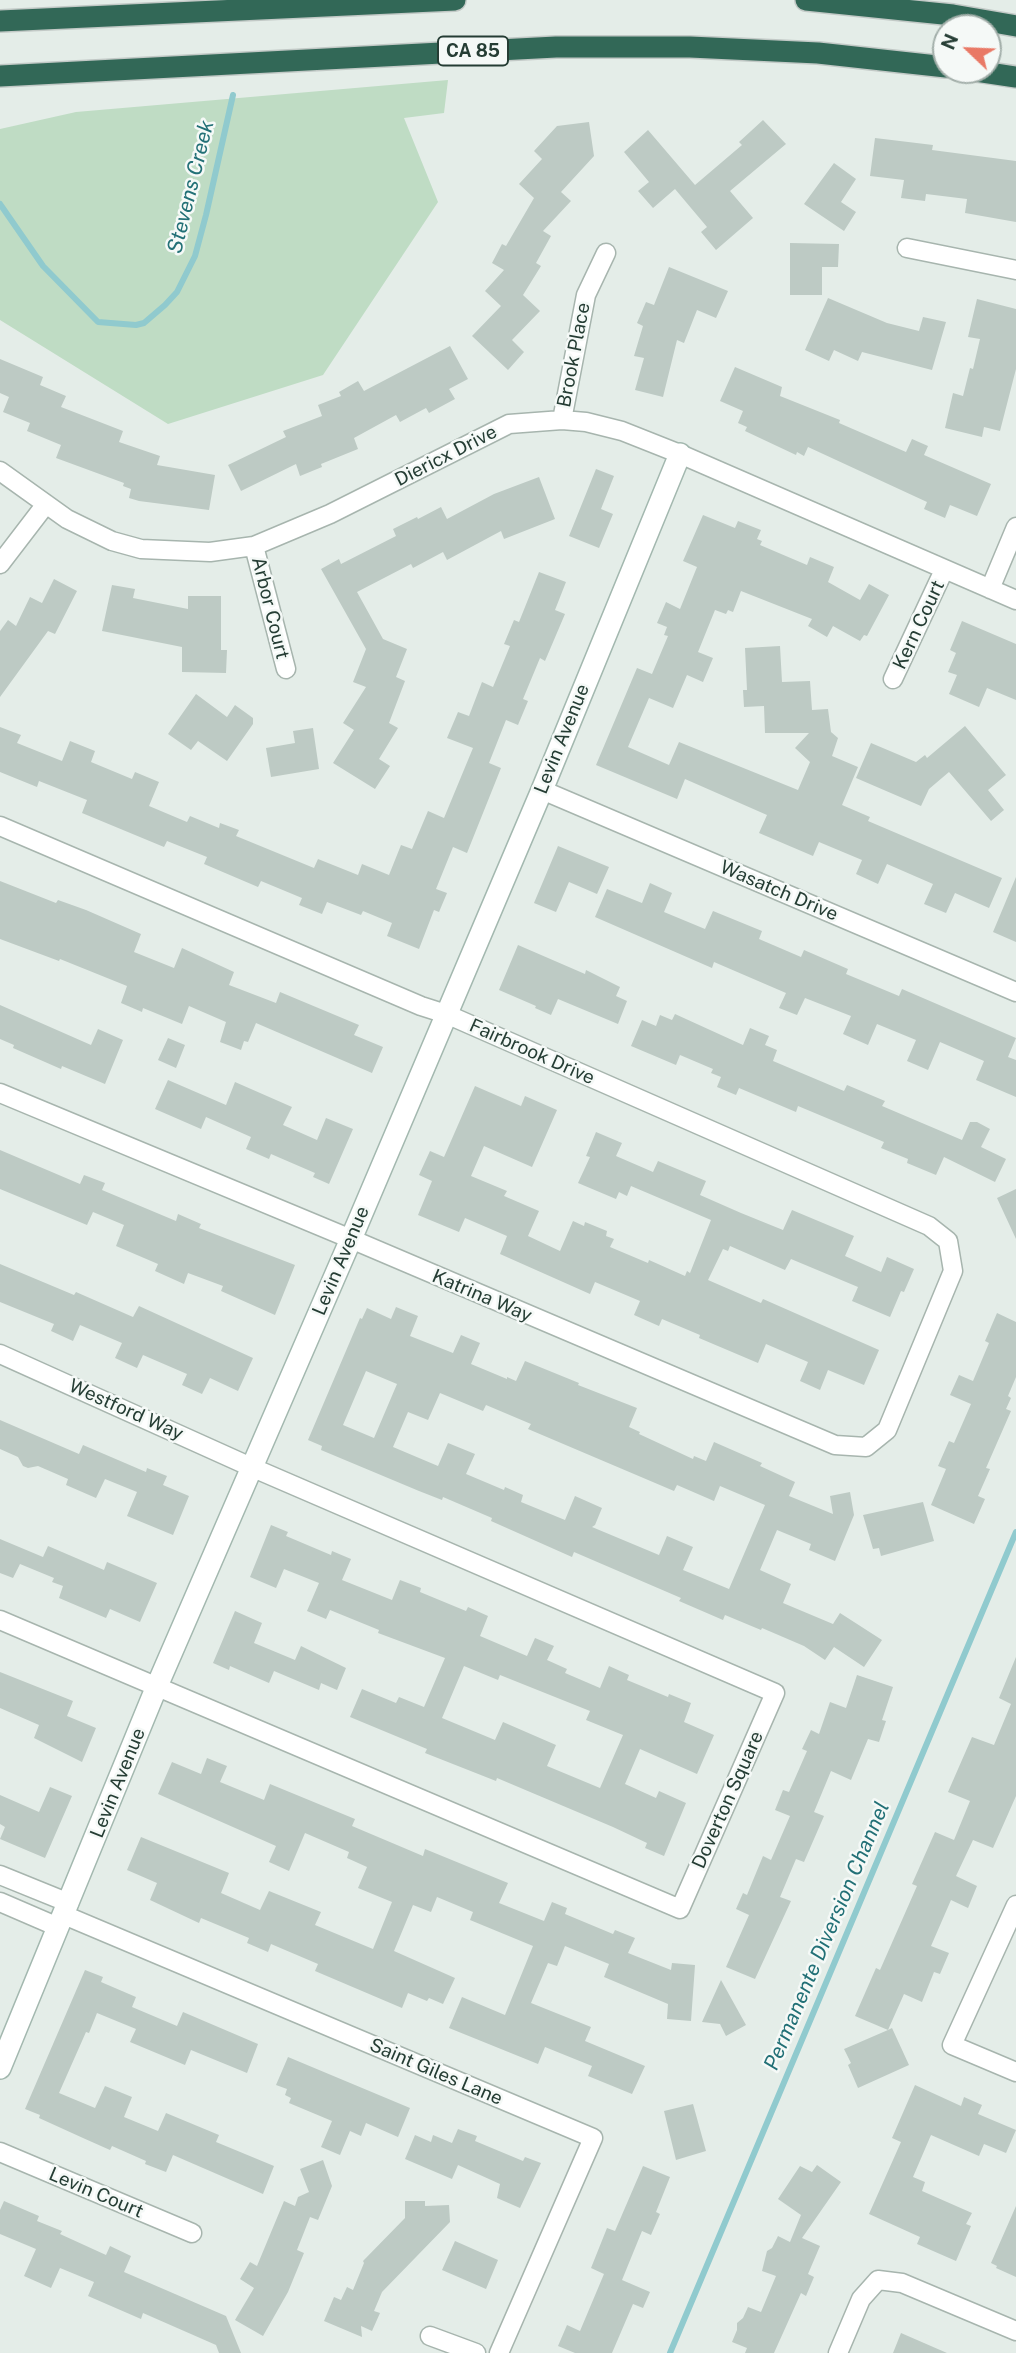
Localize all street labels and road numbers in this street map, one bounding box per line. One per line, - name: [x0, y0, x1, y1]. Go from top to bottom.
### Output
- road number: CA 85: [438, 36, 508, 66]
- street label: Brook Place: [553, 301, 595, 409]
- street label: Diericx Drive: [391, 421, 501, 491]
- street label: Arbor Court: [246, 555, 294, 661]
- street label: Kern Court: [888, 577, 950, 673]
- street label: Levin Avenue: [530, 681, 594, 797]
- street label: Wasatch Drive: [717, 856, 841, 926]
- street label: Fairbrook Drive: [466, 1014, 598, 1090]
- street label: Levin Avenue: [308, 1203, 374, 1319]
- street label: Katrina Way: [429, 1265, 535, 1327]
- street label: Westford Way: [65, 1375, 187, 1445]
- street label: Levin Avenue: [86, 1725, 150, 1841]
- street label: Doverton Square: [687, 1728, 769, 1872]
- street label: Saint Giles Lane: [366, 2034, 506, 2110]
- street label: Levin Court: [45, 2163, 147, 2223]

